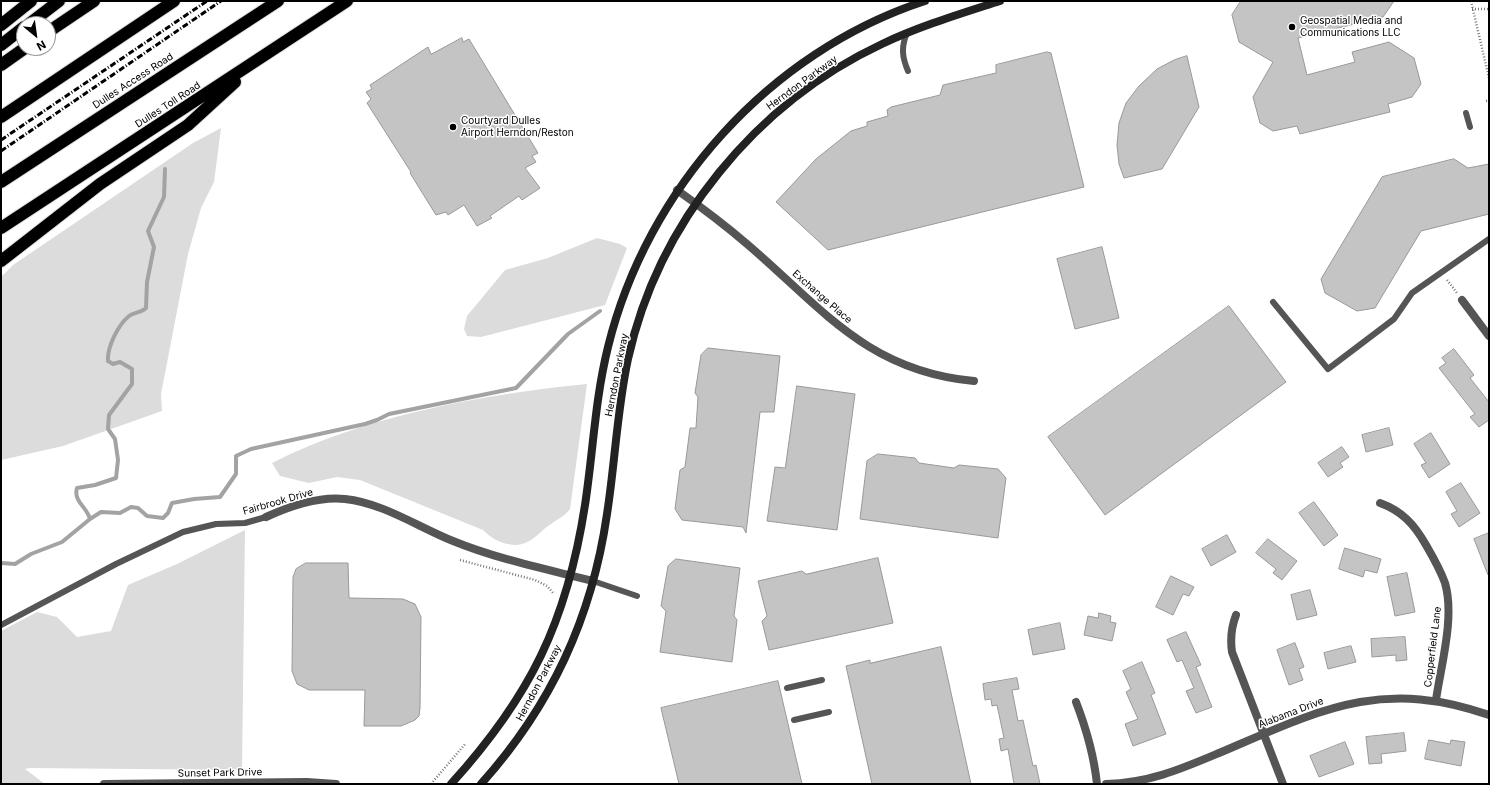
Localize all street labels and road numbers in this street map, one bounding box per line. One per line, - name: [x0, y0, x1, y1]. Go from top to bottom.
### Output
- street label: Dulles Access Road: [91, 50, 175, 112]
- street label: Herndon Parkway: [764, 53, 840, 113]
- street label: Dulles Toll Road: [133, 79, 203, 131]
- street label: Exchange Place: [790, 268, 854, 326]
- street label: Herndon Parkway: [603, 332, 631, 418]
- street label: Fairbrook Drive: [242, 486, 314, 518]
- street label: Copperfield Lane: [1422, 606, 1444, 688]
- street label: Herndon Parkway: [514, 643, 564, 723]
- street label: Alabama Drive: [1257, 695, 1325, 731]
- street label: Sunset Park Drive: [178, 766, 262, 780]

